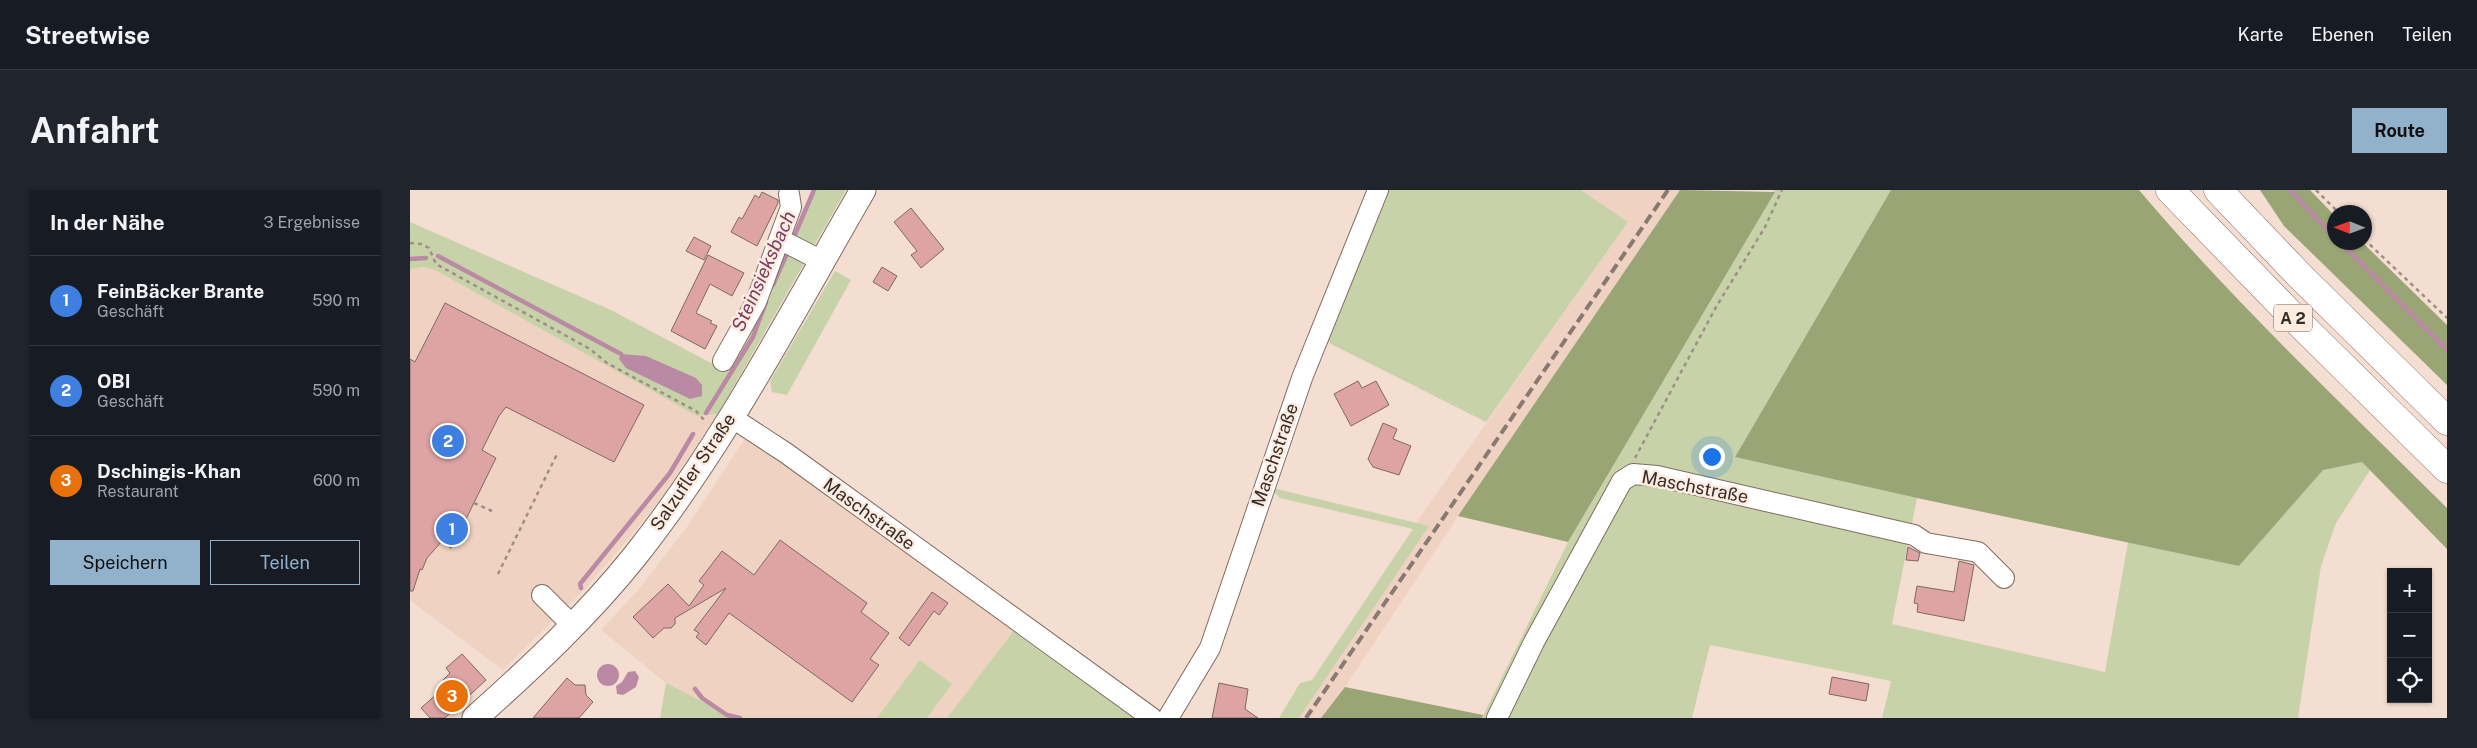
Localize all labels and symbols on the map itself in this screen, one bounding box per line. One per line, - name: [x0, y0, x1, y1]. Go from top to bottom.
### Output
- north arrow: [2327, 205, 2372, 250]
- water label: Steinsieksbach: [727, 207, 799, 335]
- road number: A 2: [2274, 305, 2312, 332]
- street label: Maschstraße: [1247, 400, 1302, 509]
- street label: Salzufler Straße: [646, 409, 739, 534]
- pin: 2: [432, 422, 464, 460]
- your location: [1699, 444, 1725, 470]
- street label: Maschstraße: [1640, 466, 1750, 507]
- street label: Maschstraße: [819, 473, 919, 554]
- pin: 1: [436, 510, 468, 548]
- pin: 3: [436, 677, 468, 715]

